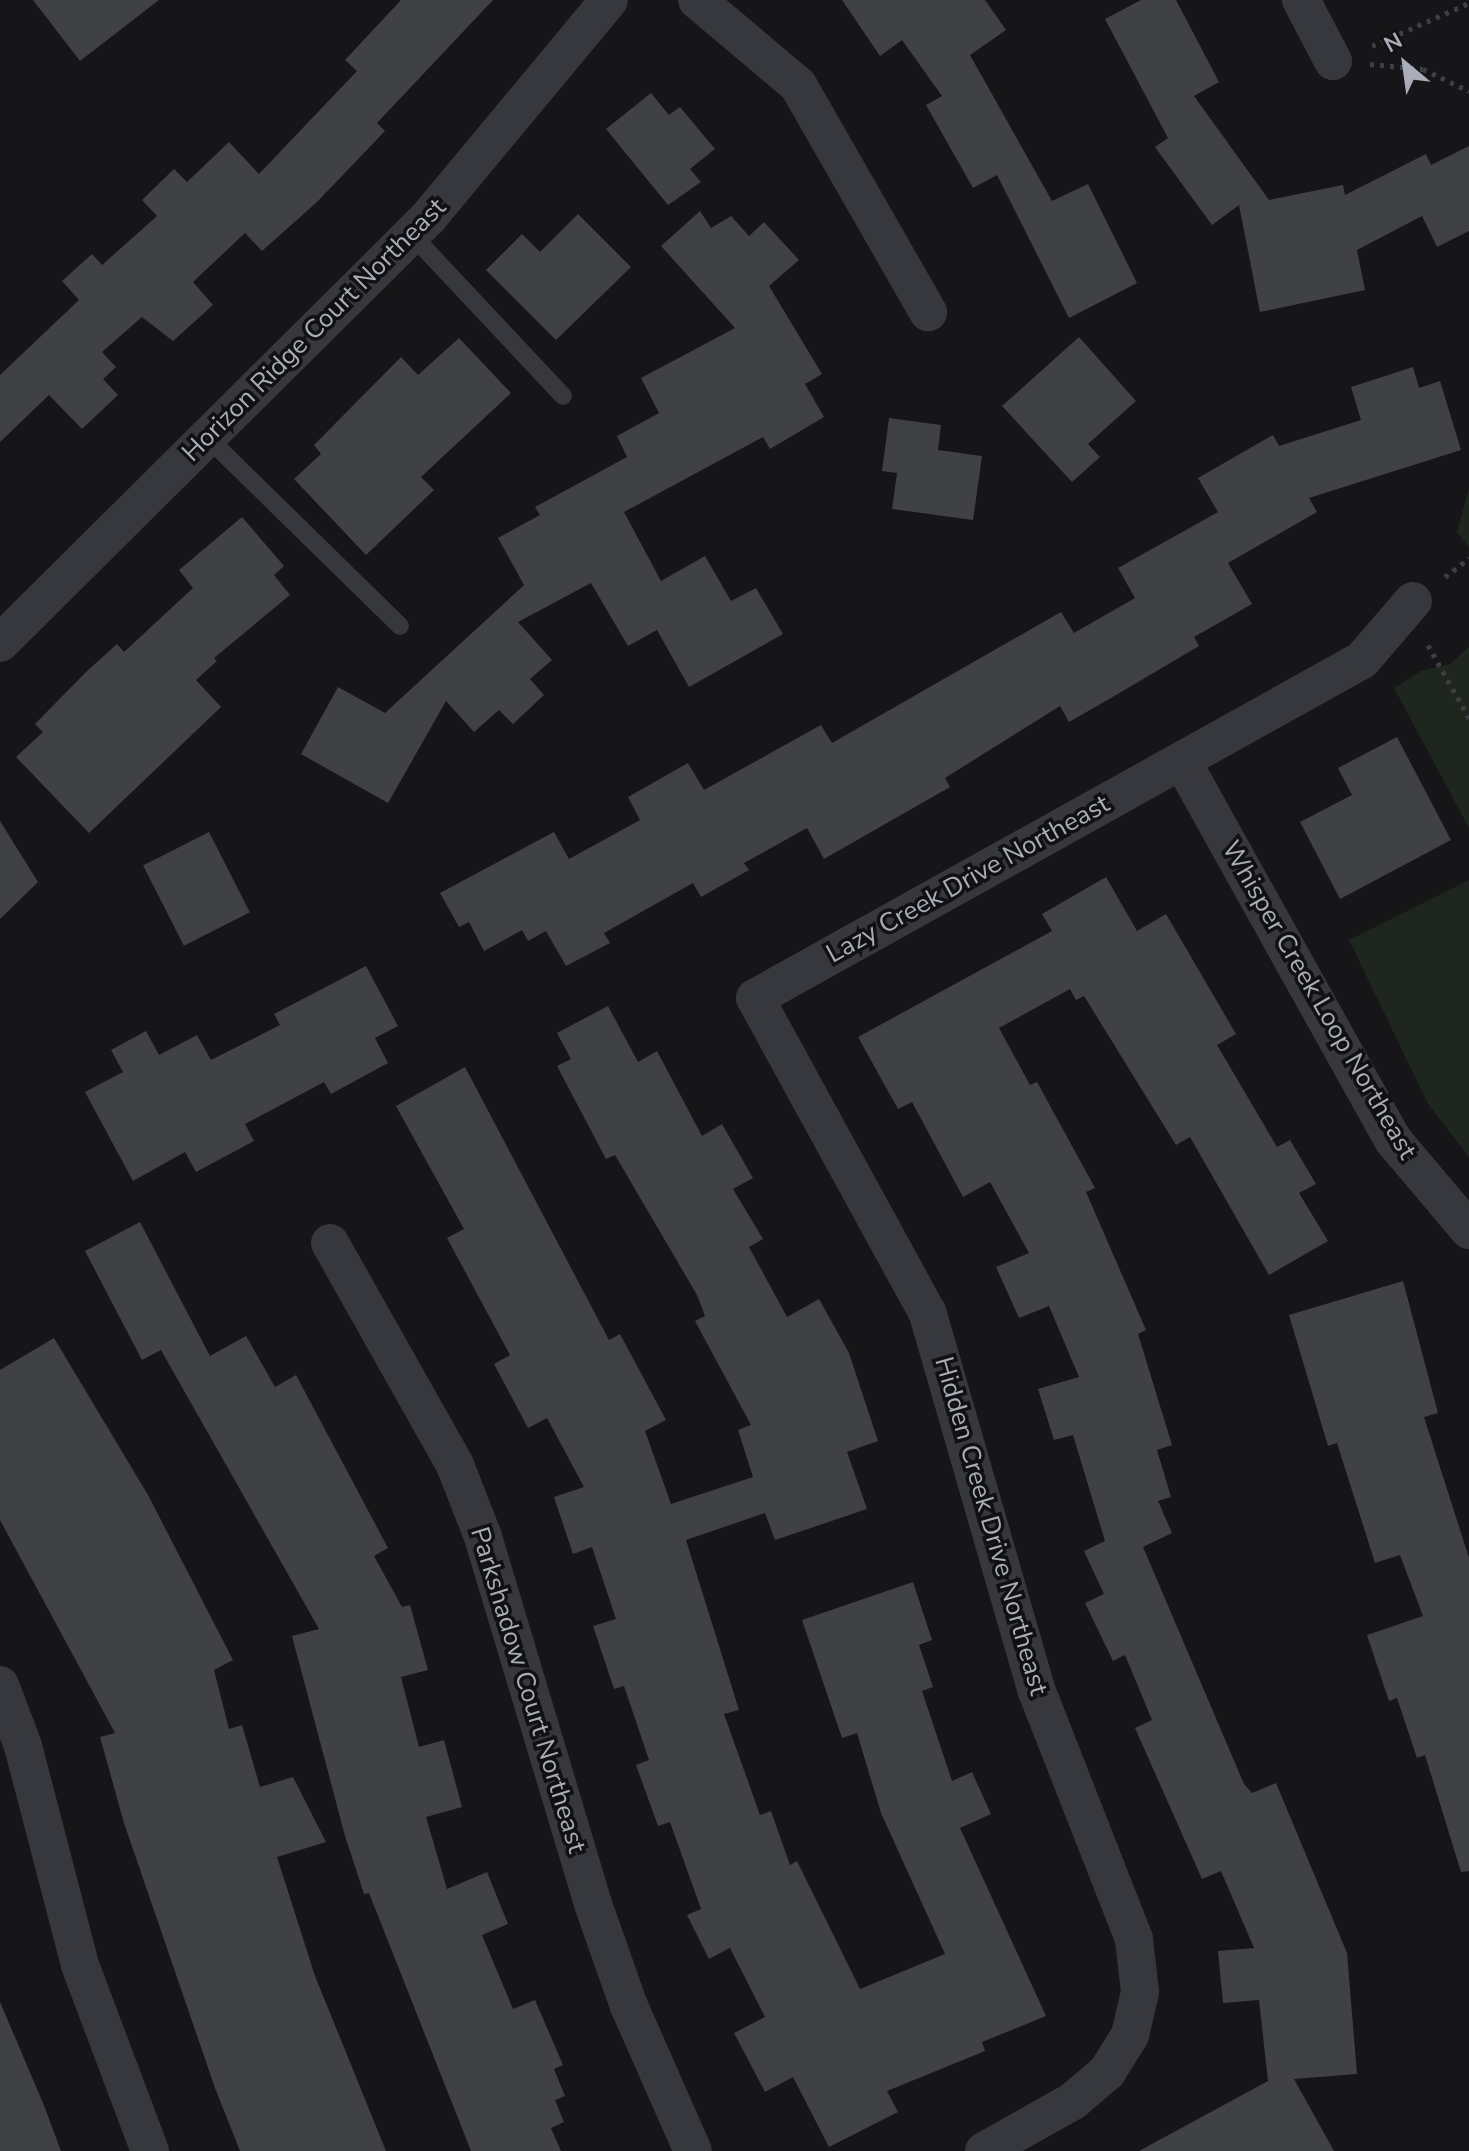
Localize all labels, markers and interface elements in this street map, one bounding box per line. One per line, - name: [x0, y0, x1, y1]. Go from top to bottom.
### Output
- north arrow: [1365, 24, 1445, 104]
- text: N: [1379, 26, 1408, 60]
- street label: Horizon Ridge Court Northeast: [176, 192, 452, 468]
- street label: Lazy Creek Drive Northeast: [821, 788, 1115, 970]
- street label: Whisper Creek Loop Northeast: [1215, 835, 1423, 1165]
- street label: Hidden Creek Drive Northeast: [928, 1353, 1054, 1699]
- street label: Parkshadow Court Northeast: [464, 1523, 592, 1857]

